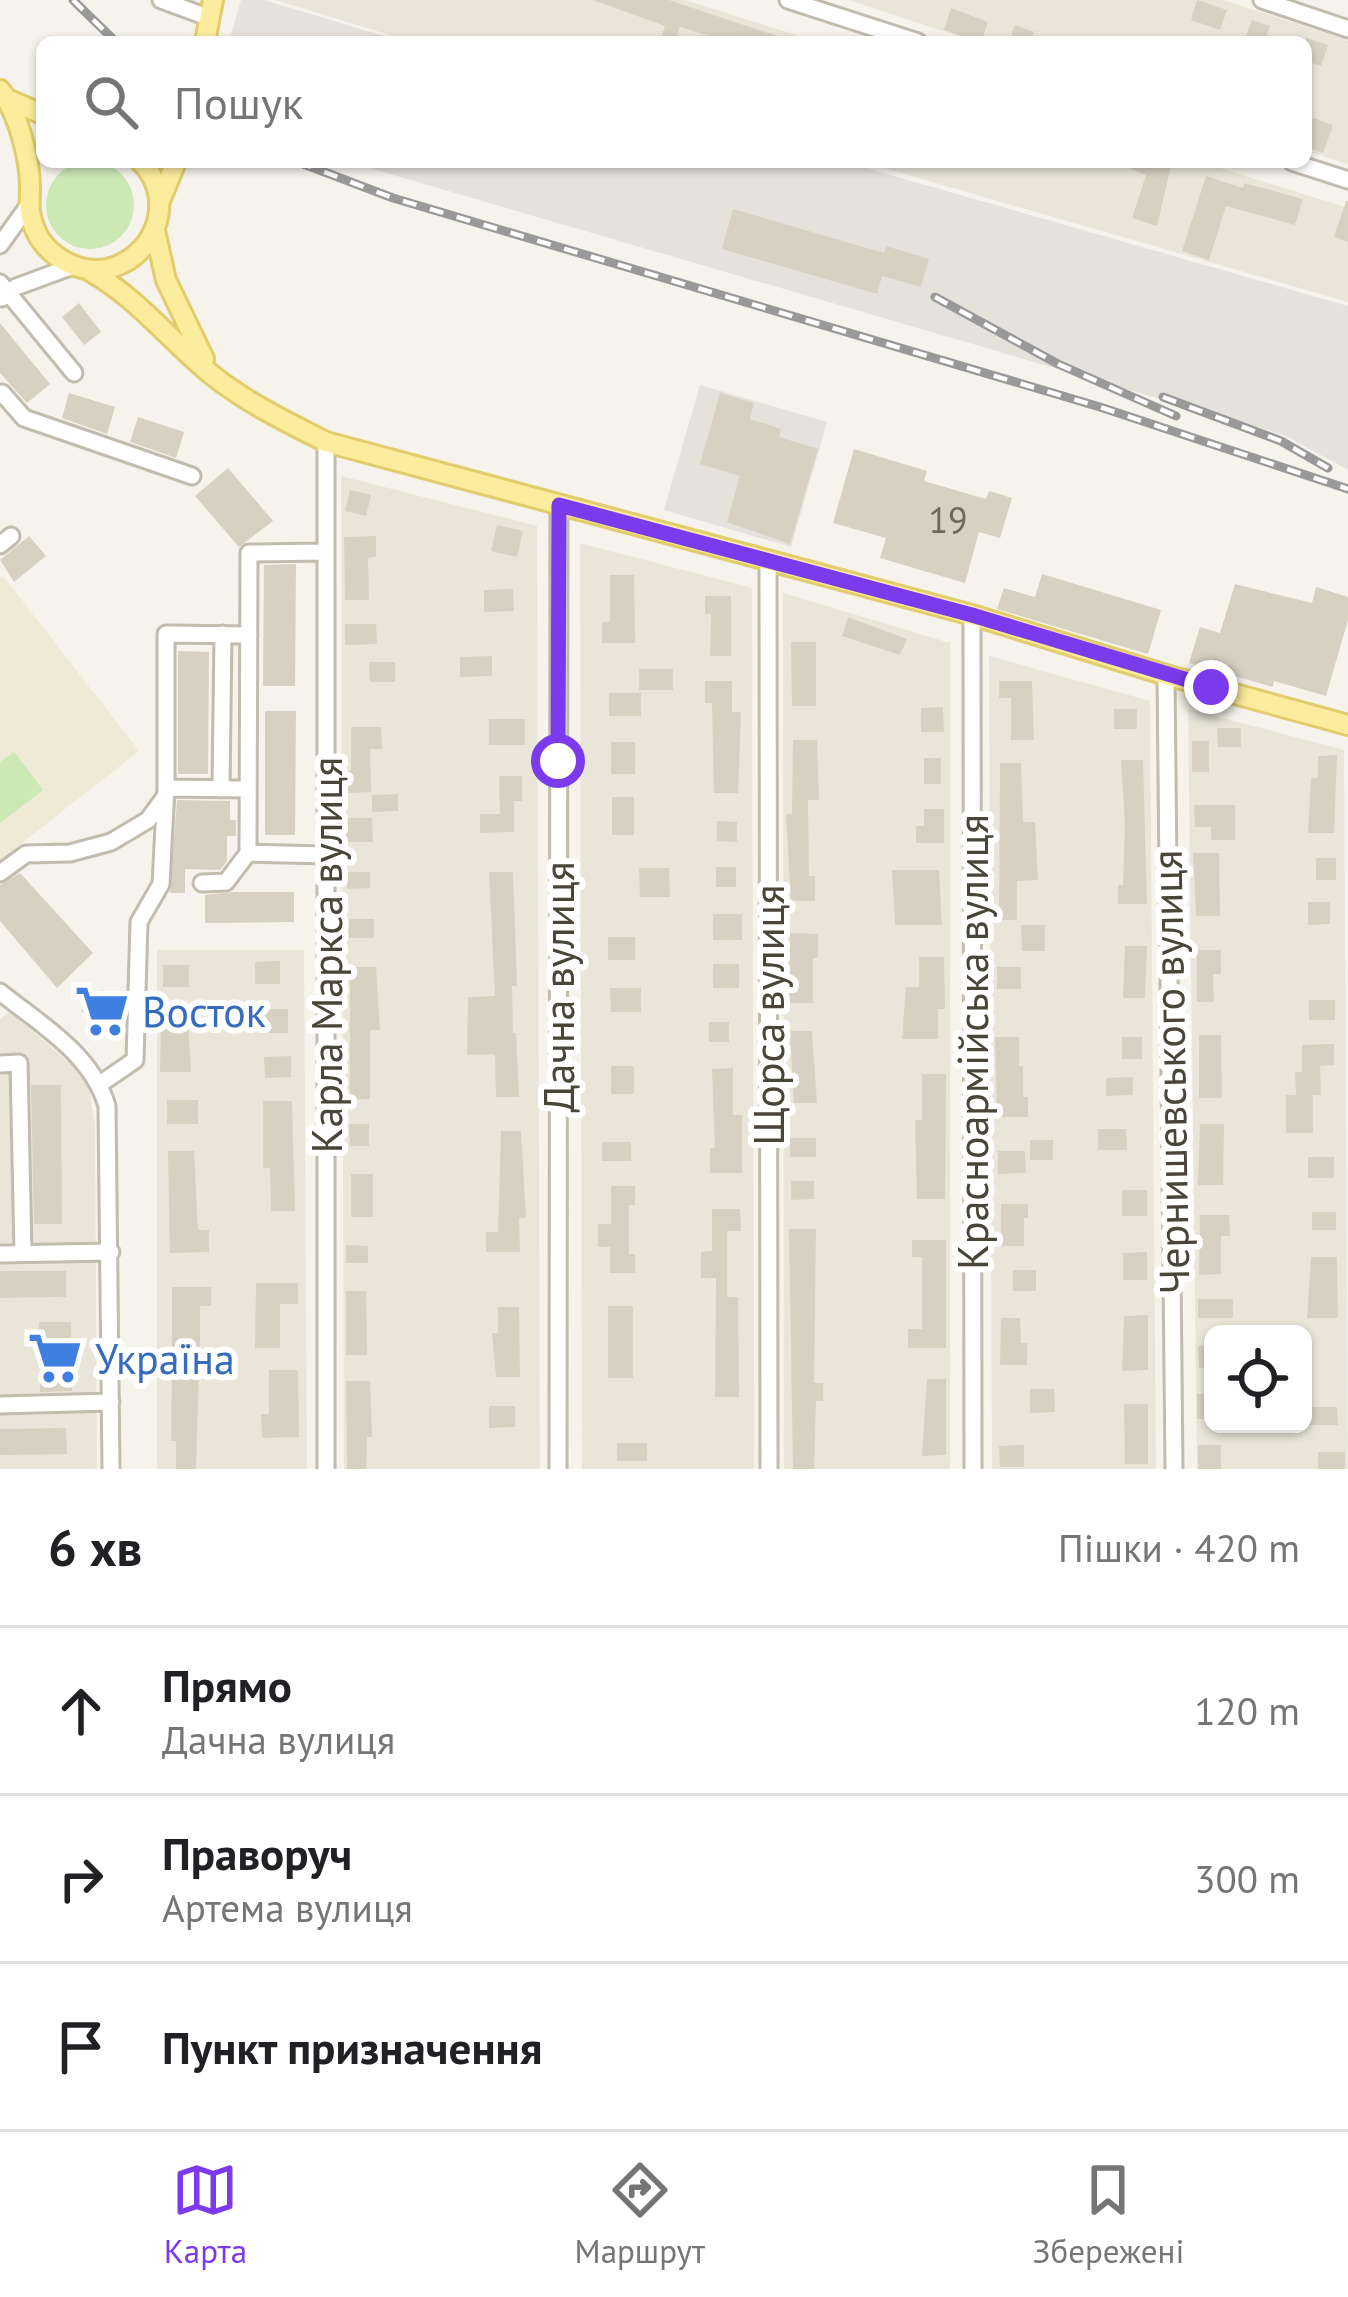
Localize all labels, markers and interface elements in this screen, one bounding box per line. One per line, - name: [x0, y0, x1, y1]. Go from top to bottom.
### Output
- search box: [36, 36, 1312, 168]
- icon: search: [78, 69, 144, 135]
- text: Пошук: [174, 73, 303, 131]
- house number: 19: [928, 496, 968, 543]
- route end: [1184, 660, 1238, 714]
- route start: [531, 734, 585, 788]
- street label: Карла Маркса вулиця: [299, 757, 354, 1153]
- street label: Красноармійська вулиця: [945, 814, 1000, 1270]
- street label: Чернишевського вулиця: [1139, 849, 1201, 1295]
- street label: Дачна вулиця: [531, 861, 586, 1113]
- street label: Щорса вулиця: [741, 884, 796, 1146]
- supermarket icon: Восток: [73, 982, 131, 1040]
- place label: Восток: [142, 984, 266, 1039]
- map controls: [1204, 1325, 1312, 1433]
- button: locate: [1204, 1325, 1312, 1433]
- supermarket icon: Україна: [26, 1329, 84, 1387]
- place label: Україна: [95, 1331, 235, 1386]
- text: 6 хв: [48, 1514, 142, 1580]
- text: Пішки · 420 m: [1058, 1522, 1300, 1573]
- text: Прямо: [162, 1656, 292, 1714]
- icon: ahead: [48, 1678, 114, 1744]
- text: 120 m: [1194, 1685, 1300, 1736]
- text: Дачна вулиця: [162, 1714, 395, 1765]
- text: Праворуч: [162, 1824, 352, 1882]
- icon: right: [48, 1846, 114, 1912]
- text: 300 m: [1194, 1853, 1300, 1904]
- text: Артема вулиця: [162, 1882, 413, 1933]
- icon: arrive: [48, 2014, 114, 2080]
- text: Пункт призначення: [162, 2018, 542, 2076]
- tab: Карта: [164, 2157, 247, 2272]
- tab: Маршрут: [575, 2157, 705, 2272]
- tab: Збережені: [1033, 2157, 1184, 2272]

